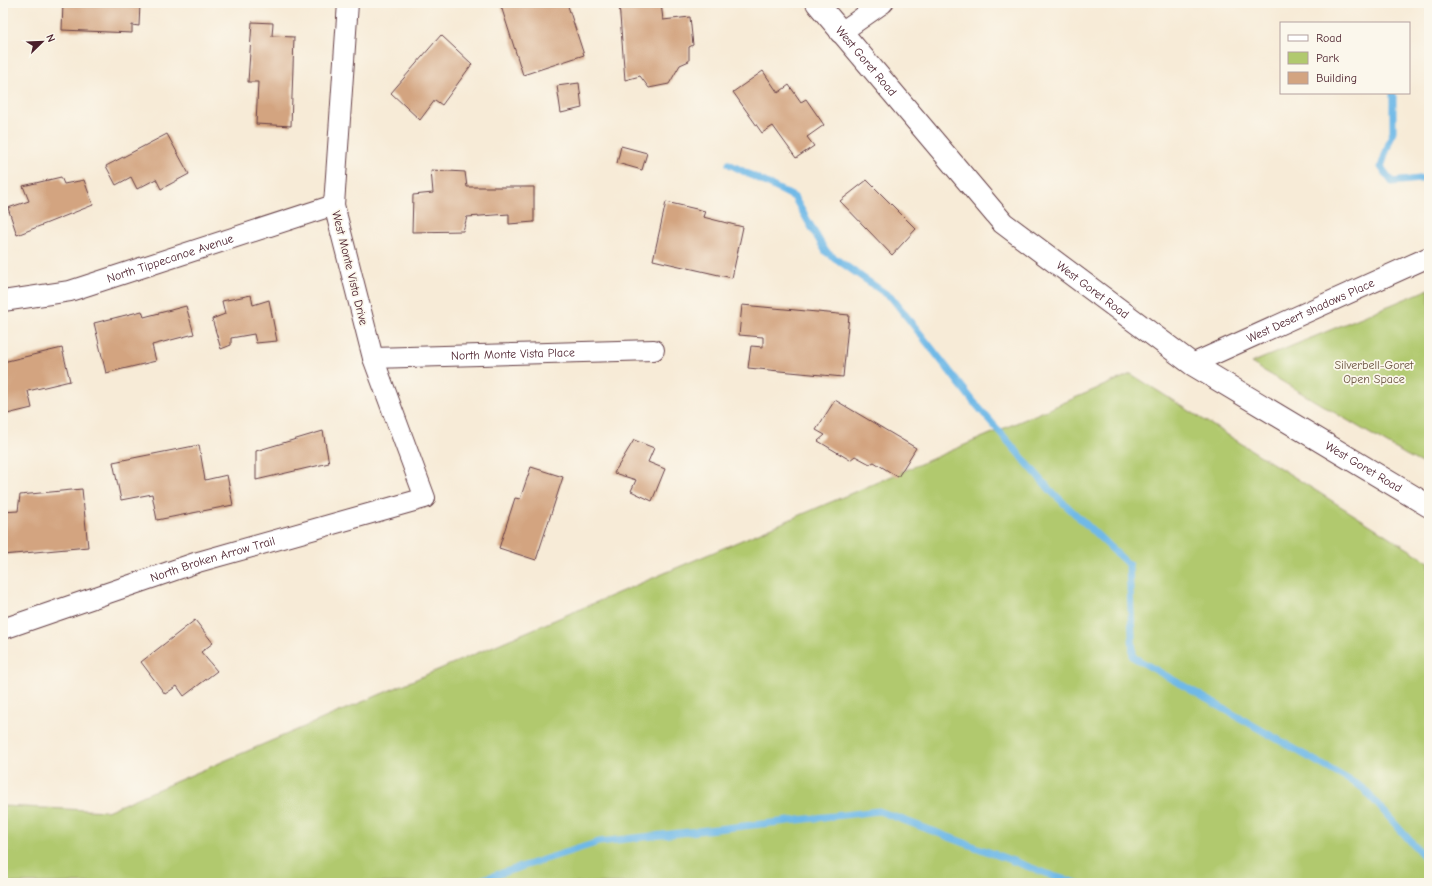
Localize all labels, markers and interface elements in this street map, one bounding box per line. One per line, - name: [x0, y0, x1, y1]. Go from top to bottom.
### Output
- north arrow: [22, 22, 62, 62]
- legend: [1280, 22, 1410, 94]
- street label: West Goret Road: [833, 23, 899, 99]
- text: Road: [1316, 31, 1342, 45]
- text: N: [43, 32, 58, 44]
- text: Park: [1316, 51, 1339, 65]
- text: Building: [1316, 71, 1357, 85]
- street label: West Monte Vista Drive: [329, 209, 371, 327]
- street label: North Tippecanoe Avenue: [105, 231, 235, 286]
- street label: West Goret Road: [1054, 258, 1132, 322]
- street label: West Desert shadows Place: [1244, 276, 1377, 345]
- street label: North Monte Vista Place: [451, 345, 575, 363]
- park label: Silverbell-Goret Open Space: [1335, 358, 1414, 386]
- street label: West Goret Road: [1323, 438, 1405, 495]
- street label: North Broken Arrow Trail: [148, 534, 277, 585]

